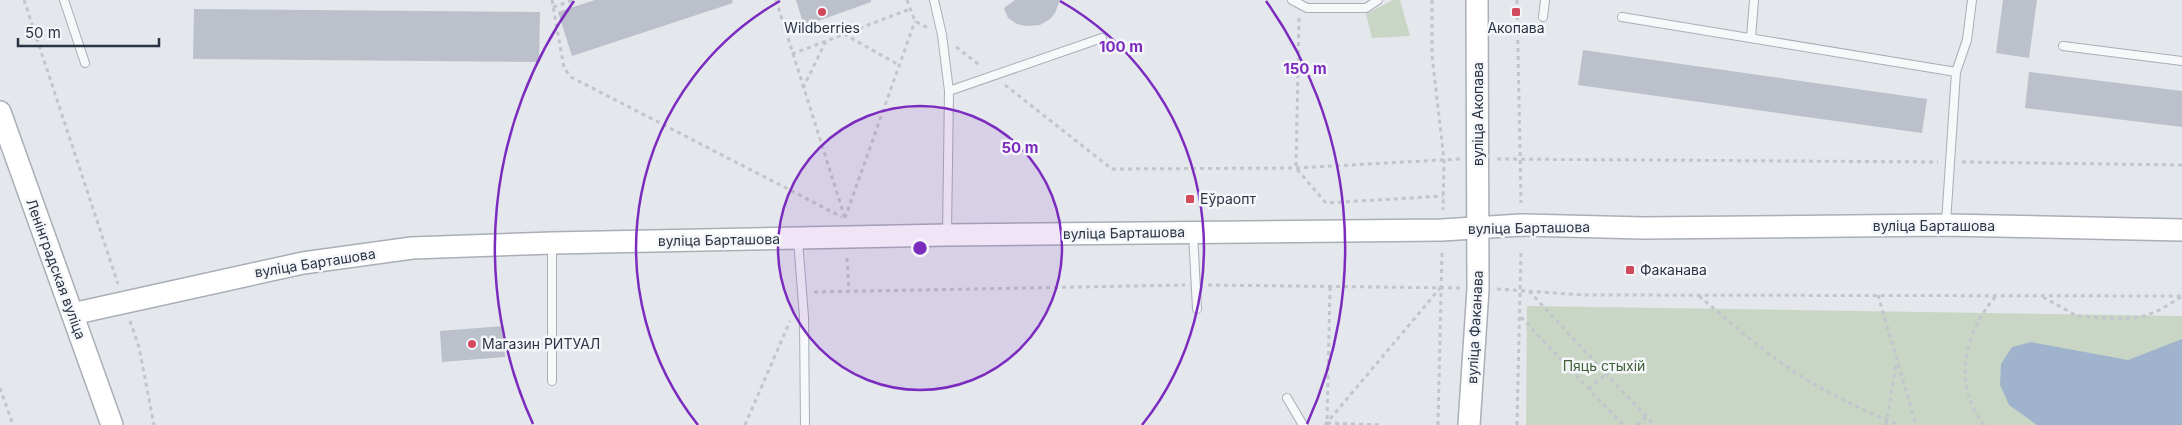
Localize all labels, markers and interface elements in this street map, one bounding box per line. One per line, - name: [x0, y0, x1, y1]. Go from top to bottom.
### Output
- marker: Wildberries: [816, 6, 828, 18]
- marker: Акопава: [1510, 6, 1522, 18]
- scale bar: [18, 15, 159, 47]
- place label: Wildberries: [784, 19, 860, 36]
- place label: Акопава: [1487, 19, 1545, 36]
- text: 50 m: [25, 23, 61, 42]
- text: 100 m: [1099, 37, 1143, 56]
- text: 150 m: [1283, 59, 1327, 78]
- street label: вуліца Акопава: [1469, 62, 1486, 166]
- text: 50 m: [1002, 138, 1038, 157]
- place label: Еўраопт: [1200, 190, 1256, 207]
- marker: Еўраопт: [1184, 193, 1196, 205]
- street label: Ленінградская вуліца: [23, 196, 90, 341]
- street label: вуліца Барташова: [1873, 217, 1995, 234]
- street label: вуліца Барташова: [1468, 218, 1590, 237]
- street label: вуліца Барташова: [1063, 223, 1185, 242]
- street label: вуліца Барташова: [658, 230, 780, 249]
- centre of rings: [911, 239, 929, 257]
- street label: вуліца Барташова: [253, 245, 377, 280]
- place label: Факанава: [1640, 261, 1707, 278]
- marker: Факанава: [1624, 264, 1636, 276]
- street label: вуліца Факанава: [1463, 270, 1486, 384]
- place label: Магазин РИТУАЛ: [482, 335, 600, 352]
- marker: Магазин РИТУАЛ: [466, 338, 478, 350]
- park label: Пяць стыхій: [1563, 357, 1645, 374]

